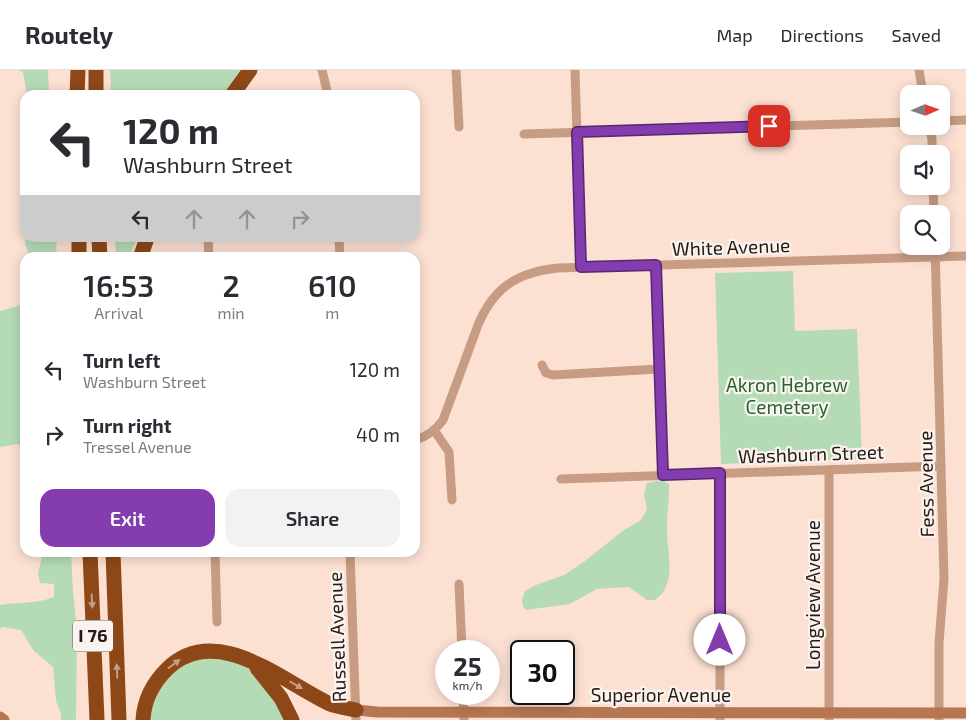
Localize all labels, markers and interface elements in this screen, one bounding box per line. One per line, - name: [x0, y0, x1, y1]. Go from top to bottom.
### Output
- text: Routely: [25, 20, 113, 49]
- text: Map: [716, 24, 753, 46]
- text: Directions: [781, 24, 864, 46]
- text: Saved: [892, 24, 941, 46]
- north arrow: [900, 85, 950, 135]
- map controls: [900, 85, 950, 255]
- pin: [748, 105, 790, 147]
- text: 120 m: [123, 109, 219, 151]
- icon: left: [40, 110, 105, 175]
- icon: arrive: [755, 112, 783, 140]
- button: sound: [900, 145, 950, 195]
- text: Washburn Street: [123, 151, 292, 177]
- icon: left: [127, 205, 155, 233]
- icon: ahead: [180, 205, 208, 233]
- icon: ahead: [233, 205, 261, 233]
- icon: right: [286, 205, 314, 233]
- button: search: [900, 205, 950, 255]
- street label: White Avenue: [671, 233, 791, 260]
- text: 16:53: [83, 267, 154, 303]
- text: 2: [222, 267, 240, 303]
- text: 610: [308, 267, 357, 303]
- text: Arrival: [94, 303, 143, 322]
- text: min: [217, 303, 245, 322]
- text: m: [325, 303, 339, 322]
- text: Turn left: [83, 349, 160, 372]
- icon: left: [40, 356, 68, 384]
- text: 120 m: [349, 358, 400, 381]
- text: Washburn Street: [83, 372, 206, 391]
- park label: Akron Hebrew Cemetery: [726, 373, 848, 418]
- text: Turn right: [83, 414, 171, 437]
- icon: right: [40, 421, 68, 449]
- text: 40 m: [356, 423, 400, 446]
- street label: Fess Avenue: [913, 430, 938, 538]
- text: Tressel Avenue: [83, 437, 192, 456]
- street label: Washburn Street: [737, 439, 884, 468]
- button: Exit: [40, 489, 215, 547]
- button: Share: [225, 489, 400, 547]
- street label: Longview Avenue: [801, 520, 824, 670]
- street label: Russell Avenue: [323, 571, 350, 703]
- one-way arrow: [88, 593, 96, 609]
- position arrow: [693, 613, 745, 665]
- road number: I 76: [73, 620, 113, 652]
- speed limit sign: 30: [510, 640, 575, 705]
- text: 25: [453, 651, 482, 681]
- one-way arrow: [167, 659, 181, 669]
- one-way arrow: [113, 663, 121, 679]
- text: km/h: [453, 678, 482, 692]
- one-way arrow: [290, 681, 303, 690]
- street label: Superior Avenue: [591, 683, 731, 706]

